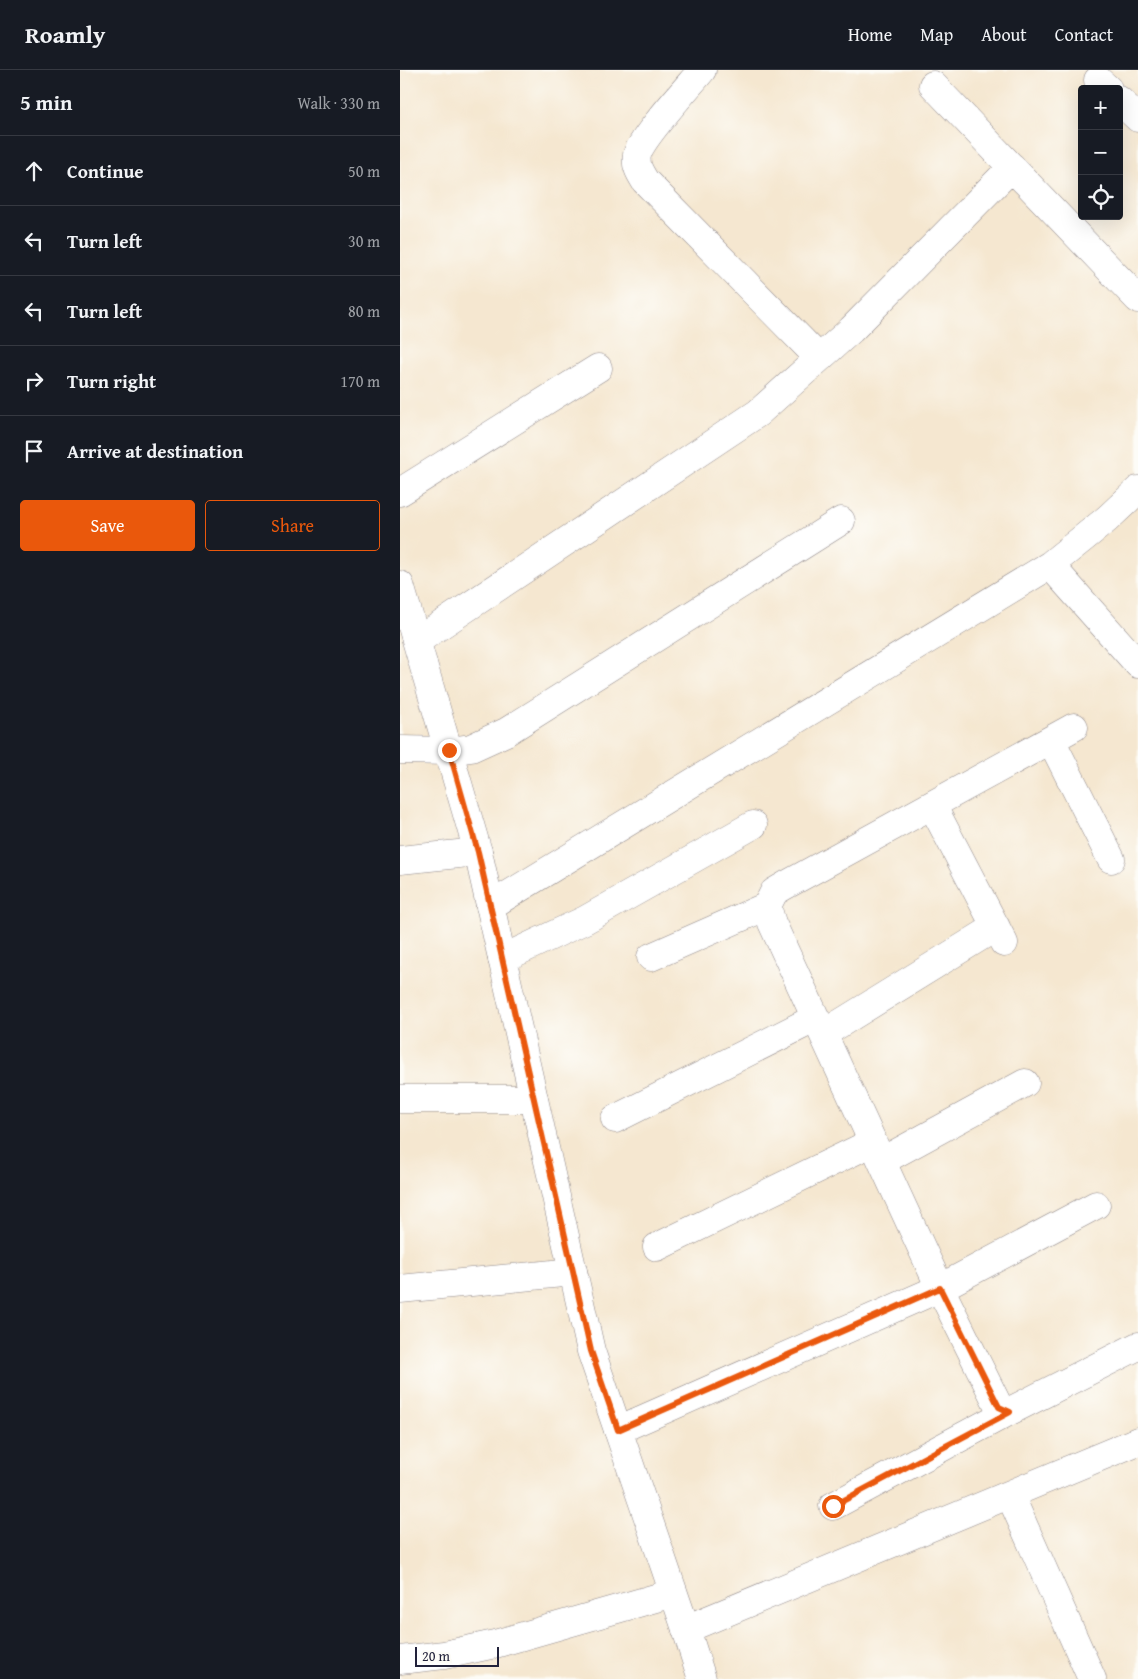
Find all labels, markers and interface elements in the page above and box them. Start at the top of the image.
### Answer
text: Roamly [25,17,105,52]
text: Home [848,21,892,48]
text: Map [920,21,953,48]
text: About [981,21,1027,48]
text: Contact [1055,21,1113,48]
map controls [1078,85,1123,220]
button: + [1078,85,1123,130]
text: 5 min [20,87,72,118]
text: Walk · 330 m [297,91,380,115]
button: − [1078,130,1123,175]
icon: ahead [20,157,48,185]
text: Continue [67,157,144,185]
text: 50 m [348,159,380,183]
button: locate [1078,175,1123,220]
icon: left [20,227,48,255]
text: Turn left [67,227,142,255]
text: 30 m [348,229,380,253]
icon: left [20,297,48,325]
text: Turn left [67,297,142,325]
text: 80 m [348,299,380,323]
icon: right [20,367,48,395]
text: Turn right [67,367,156,395]
text: 170 m [340,369,380,393]
icon: arrive [20,437,48,465]
text: Arrive at destination [67,437,243,465]
button: Save [20,500,195,551]
button: Share [205,500,380,551]
route end [438,739,461,762]
route start [822,1495,845,1518]
scale bar [415,1644,499,1667]
text: 20 m [422,1646,450,1666]

